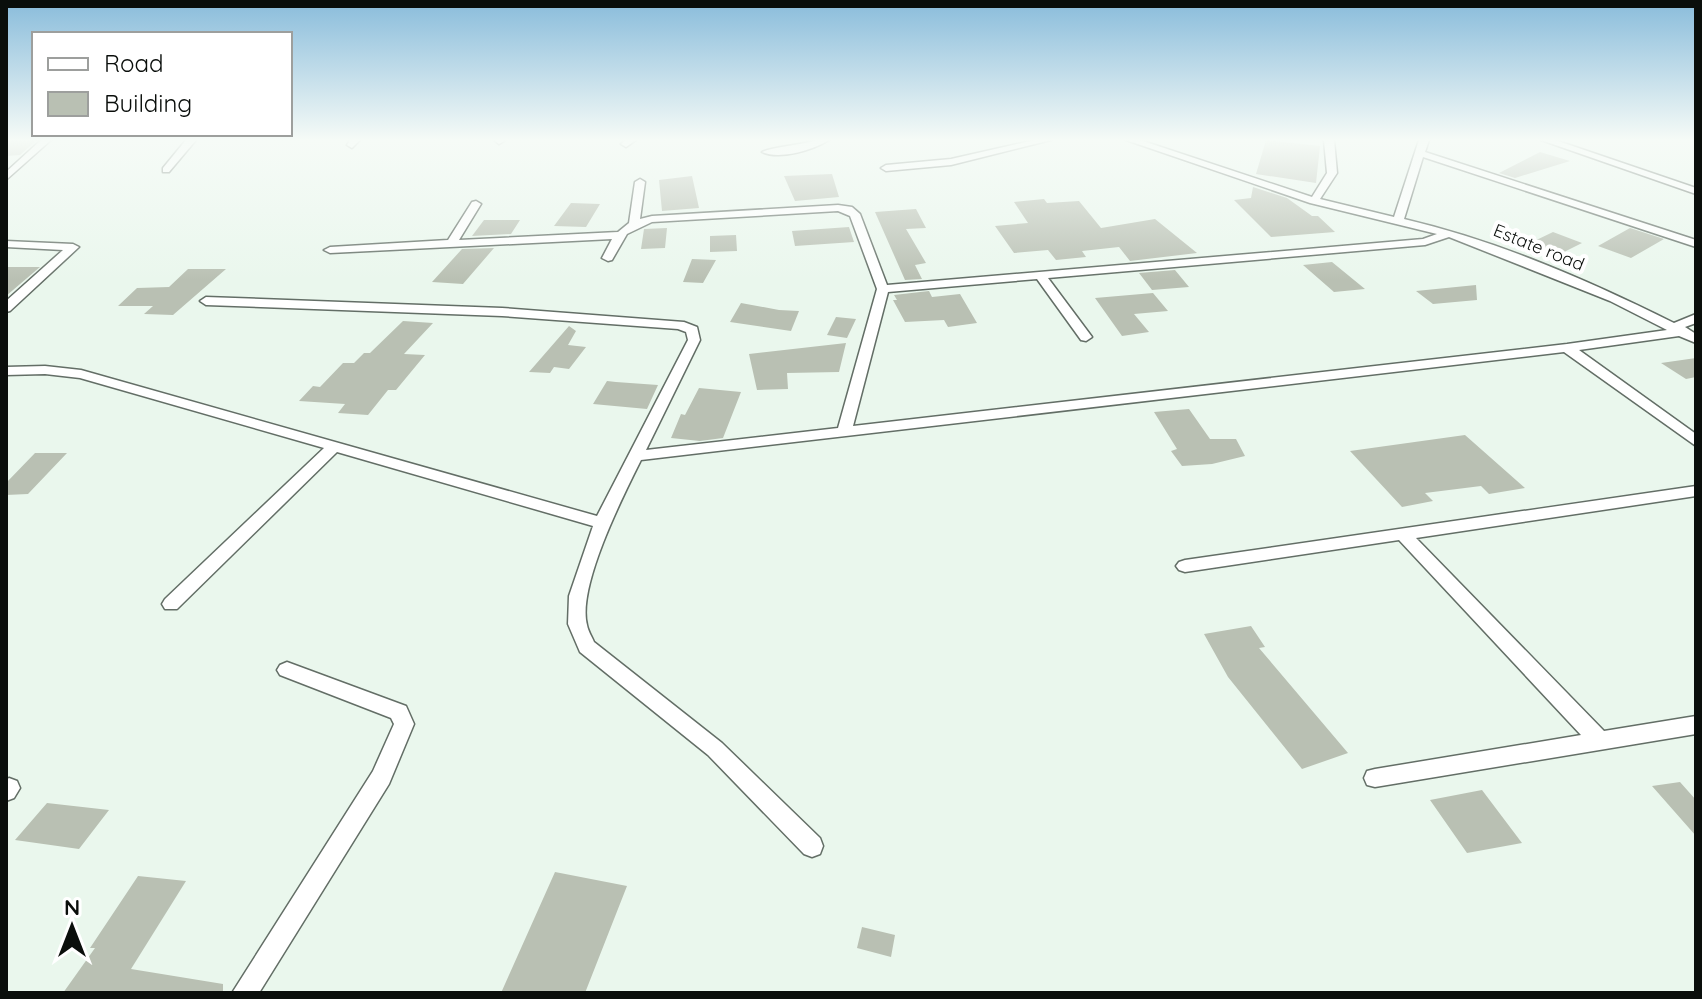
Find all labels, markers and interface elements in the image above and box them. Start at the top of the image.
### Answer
legend [32,32,292,136]
text: Road [104,48,164,78]
text: Building [104,88,192,118]
street label: Estate road [1490,218,1588,276]
north arrow [32,887,112,967]
text: N [64,893,80,921]

